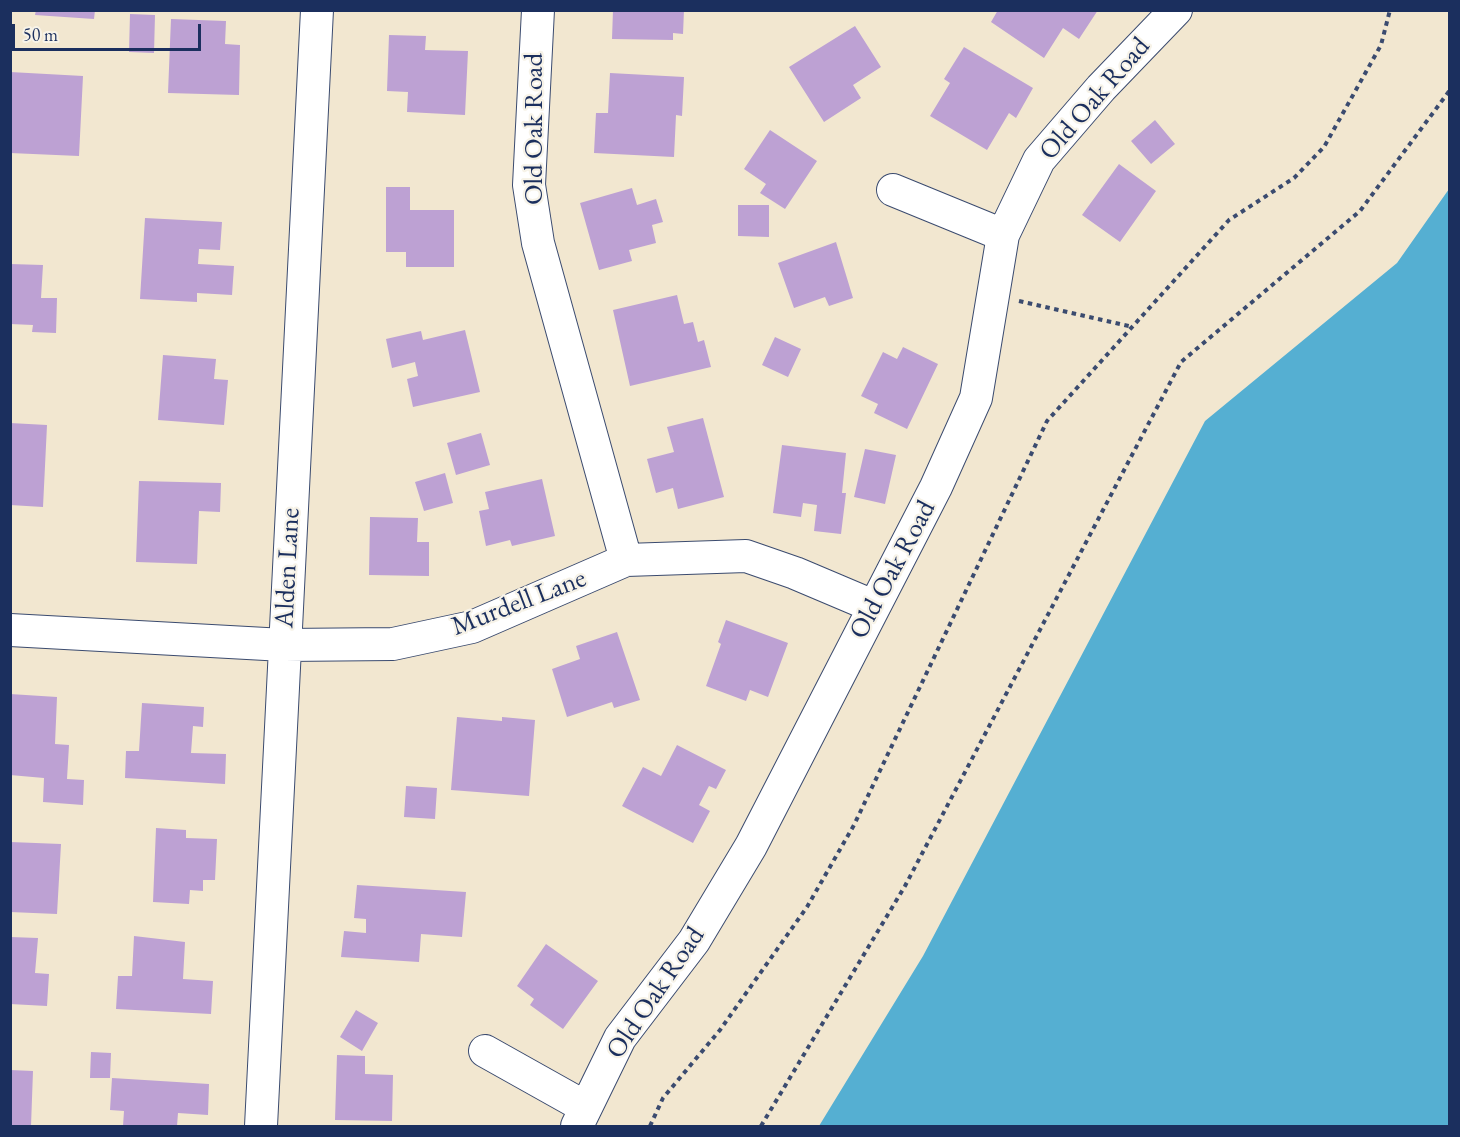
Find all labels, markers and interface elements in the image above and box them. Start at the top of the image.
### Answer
scale bar [15,12,204,50]
text: 50 m [23,23,58,46]
street label: Old Oak Road [1033,31,1157,167]
street label: Old Oak Road [519,53,551,205]
street label: Old Oak Road [843,495,943,645]
street label: Alden Lane [269,507,307,629]
street label: Murdell Lane [447,563,591,643]
street label: Old Oak Road [600,921,712,1065]

